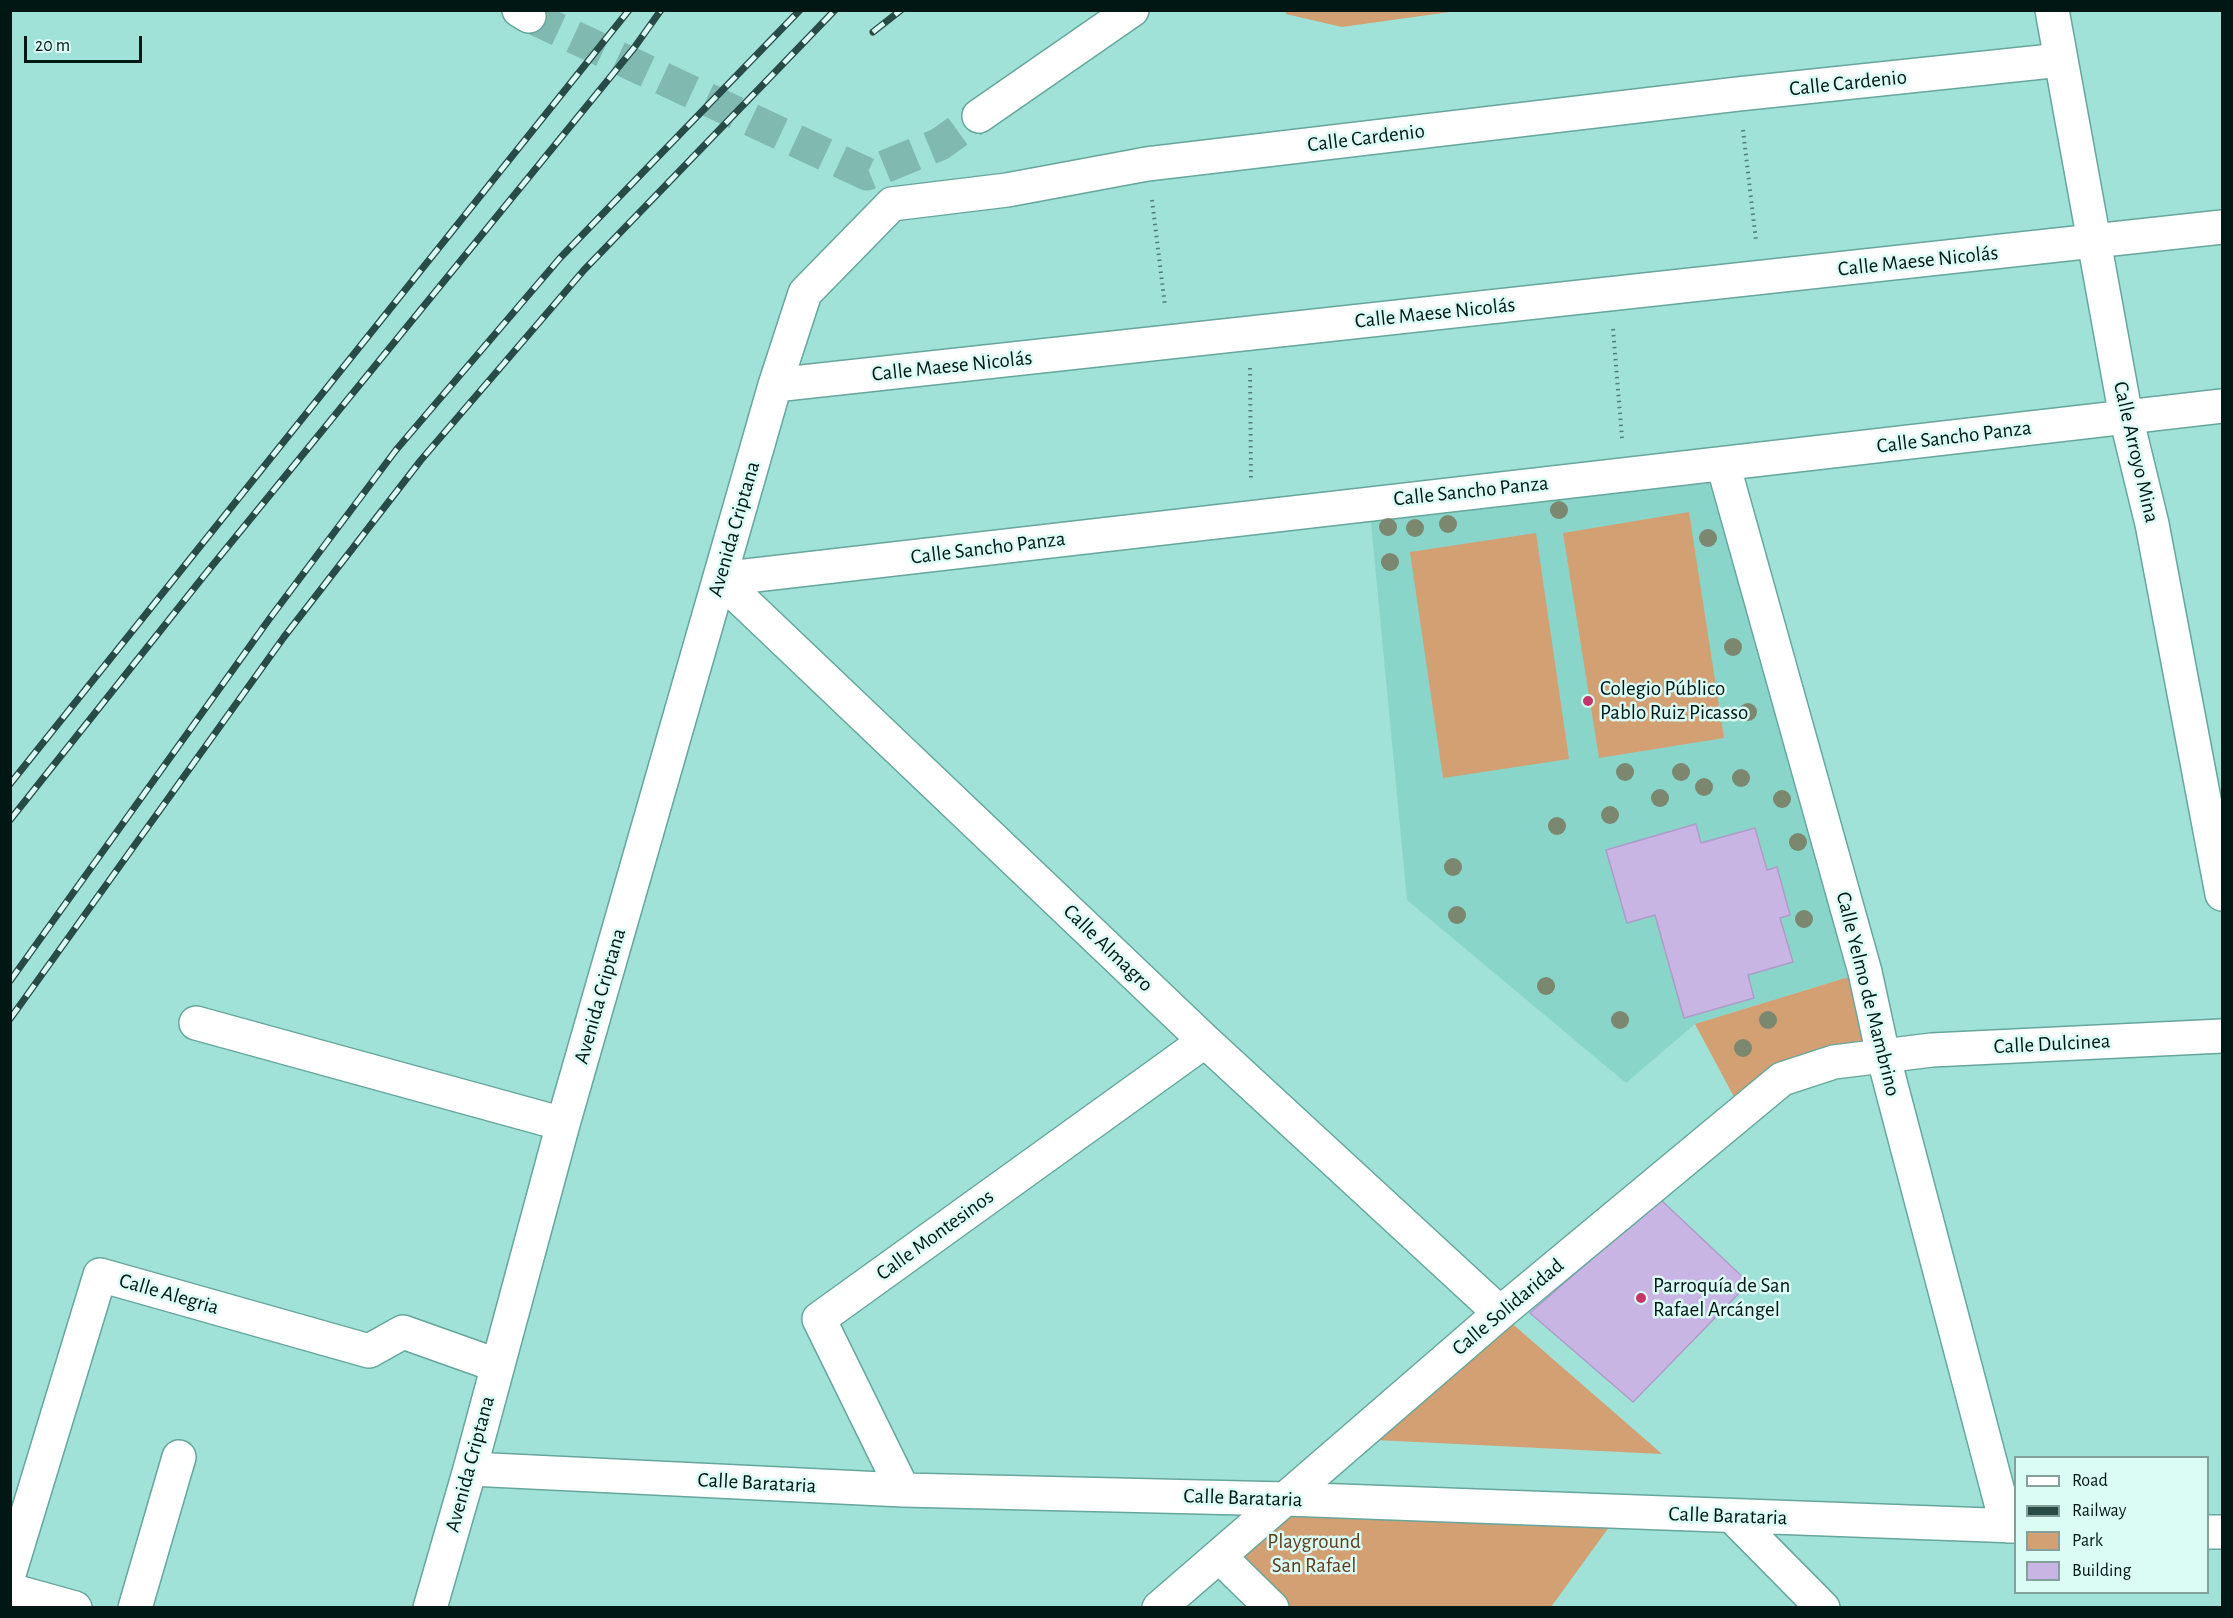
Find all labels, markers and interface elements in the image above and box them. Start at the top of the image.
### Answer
scale bar [27,24,146,62]
text: 20 m [35,37,70,55]
street label: Calle Cardenio [1788,64,1908,102]
street label: Calle Cardenio [1306,118,1426,158]
street label: Calle Maese Nicolás [1836,240,2000,282]
street label: Calle Maese Nicolás [1353,292,1517,334]
street label: Calle Maese Nicolás [870,345,1034,387]
street label: Calle Arroyo Mina [2107,379,2165,525]
street label: Calle Sancho Panza [1875,415,2033,459]
street label: Avenida Criptana [703,458,765,600]
street label: Calle Sancho Panza [1392,470,1550,512]
street label: Calle Sancho Panza [909,526,1067,570]
place label: Colegio Público Pablo Ruiz Picasso [1600,676,1748,726]
marker: Colegio Público Pablo Ruiz Picasso [1581,694,1595,708]
street label: Calle Yelmo de Mambrino [1830,889,1906,1099]
street label: Calle Almagro [1058,899,1158,997]
street label: Avenida Criptana [569,925,631,1067]
street label: Calle Dulcinea [1993,1028,2111,1060]
street label: Calle Montesinos [871,1184,999,1286]
street label: Calle Solidaridad [1447,1253,1569,1361]
street label: Calle Alegria [116,1268,222,1320]
place label: Parroquía de San Rafael Arcángel [1653,1273,1790,1323]
marker: Parroquía de San Rafael Arcángel [1634,1291,1648,1305]
street label: Avenida Criptana [440,1393,500,1535]
legend [2014,1456,2209,1594]
street label: Calle Barataria [697,1467,817,1499]
text: Road [2072,1472,2108,1490]
street label: Calle Barataria [1183,1483,1303,1513]
street label: Calle Barataria [1668,1501,1788,1531]
text: Railway [2072,1502,2126,1520]
park label: Playground San Rafael [1267,1529,1361,1579]
text: Park [2072,1532,2103,1550]
text: Building [2072,1562,2131,1580]

